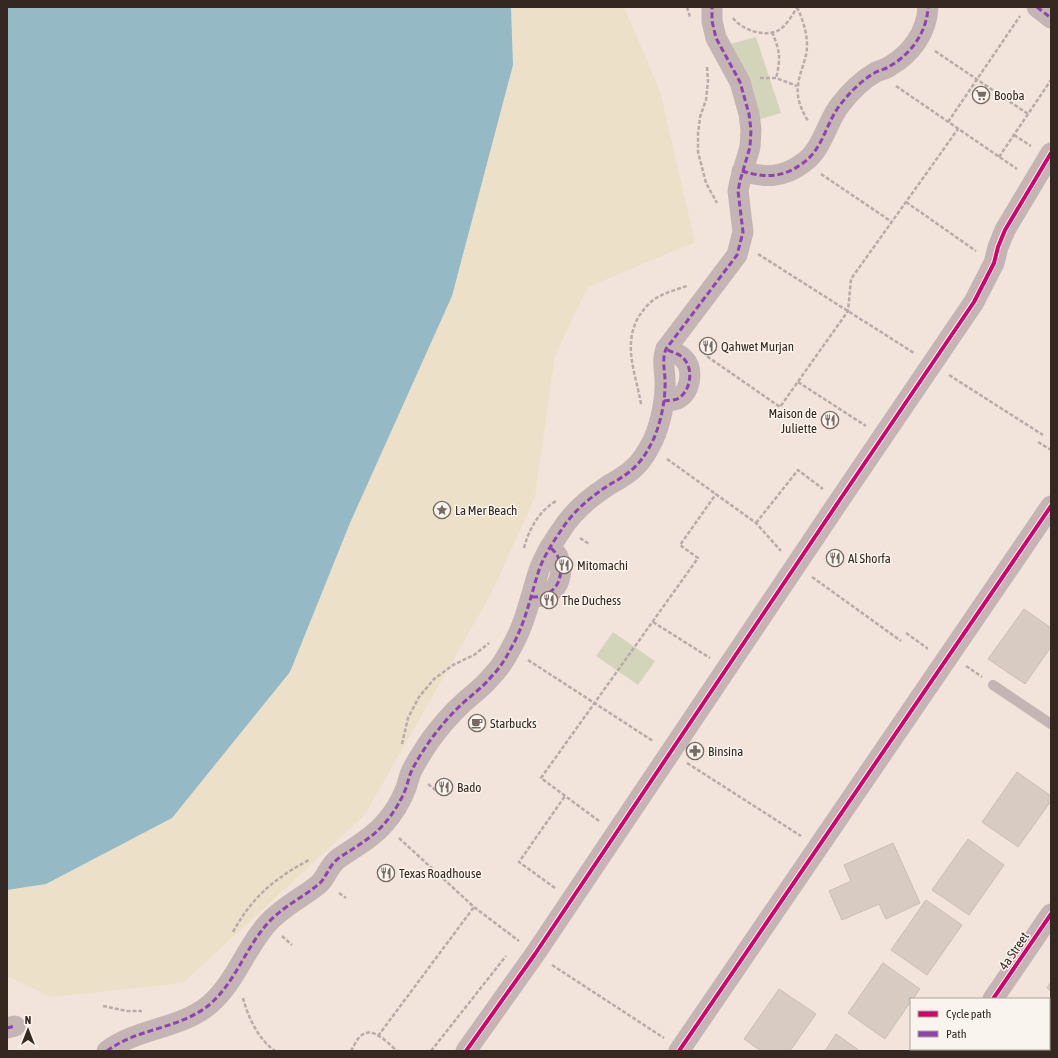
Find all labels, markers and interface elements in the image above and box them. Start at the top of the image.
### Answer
supermarket icon: Booba [971,85,991,105]
place label: Booba [994,88,1025,103]
restaurant icon: Qahwet Murjan [698,336,718,356]
place label: Qahwet Murjan [721,339,794,354]
place label: Maison de Juliette [768,406,817,436]
restaurant icon: Maison de Juliette [820,410,840,430]
place icon: La Mer Beach [432,500,452,520]
place label: La Mer Beach [455,503,517,518]
restaurant icon: Al Shorfa [825,548,845,568]
place label: Al Shorfa [848,551,891,566]
restaurant icon: Mitomachi [554,555,574,575]
place label: Mitomachi [577,558,628,573]
restaurant icon: The Duchess [539,590,559,610]
place label: The Duchess [562,593,622,608]
cafe icon: Starbucks [467,713,487,733]
place label: Starbucks [490,716,537,731]
pharmacy icon: Binsina [685,741,705,761]
place label: Binsina [708,744,743,759]
restaurant icon: Bado [434,777,454,797]
place label: Bado [457,780,481,795]
restaurant icon: Texas Roadhouse [376,863,396,883]
place label: Texas Roadhouse [399,866,481,881]
street label: 4a Street [996,929,1032,973]
legend [910,998,1050,1050]
text: Cycle path [946,1007,991,1021]
north arrow [8,1010,48,1050]
text: N [25,1014,31,1026]
text: Path [946,1027,967,1041]

